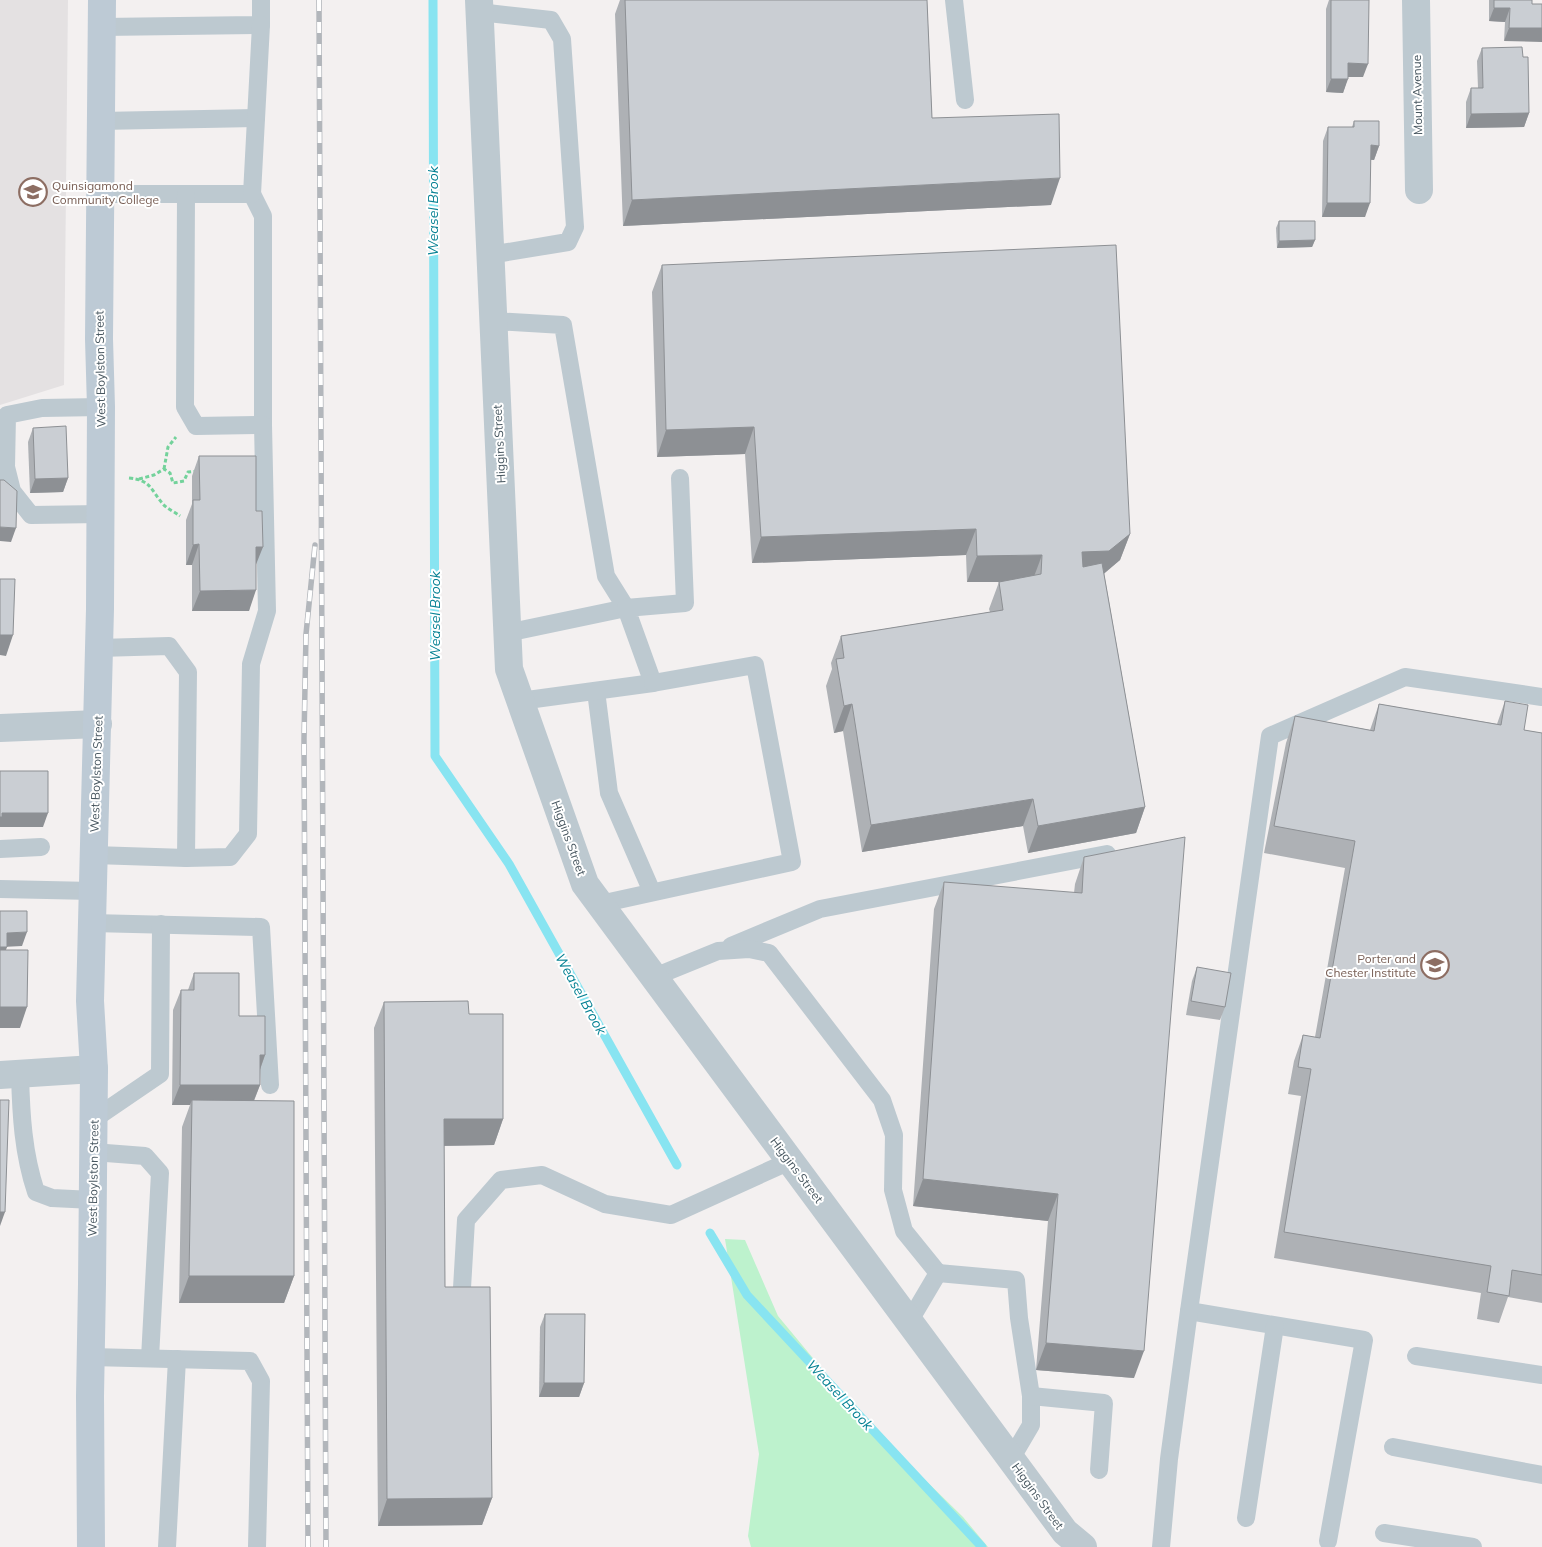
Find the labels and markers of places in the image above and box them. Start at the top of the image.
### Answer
school or university icon: Quinsigamond Community College [18,177,48,207]
place label: Quinsigamond Community College [52,178,159,207]
school or university icon: Porter and Chester Institute [1420,950,1450,980]
place label: Porter and Chester Institute [1325,951,1416,980]

